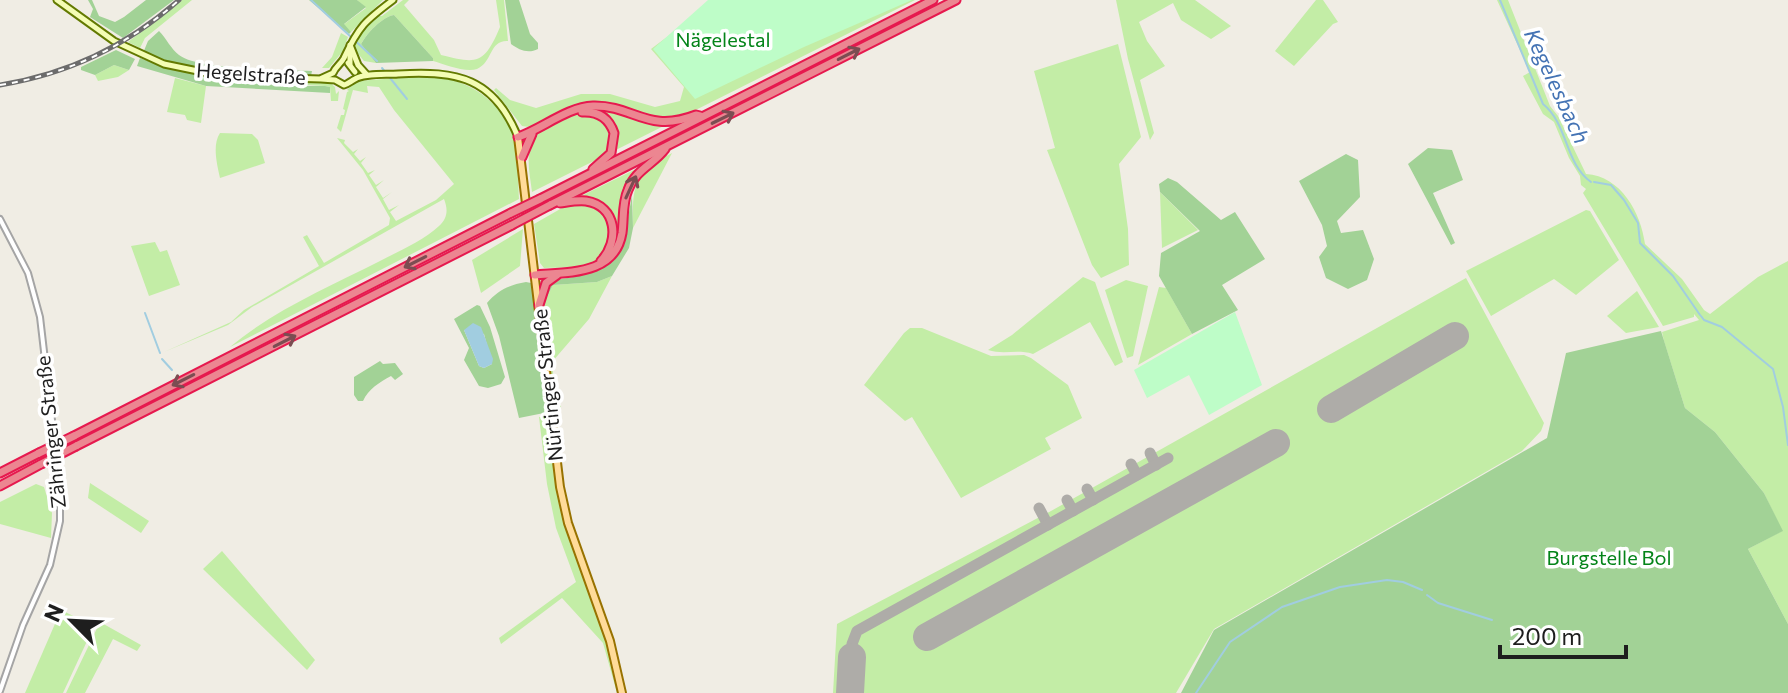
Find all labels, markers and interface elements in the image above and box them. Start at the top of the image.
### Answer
water label: Kegelesbach [1519,24,1596,148]
park label: Nägelestal [675,27,771,51]
one-way arrow [837,46,861,62]
street label: Hegelstraße [195,57,307,89]
one-way arrow [711,110,735,125]
one-way arrow [624,175,639,199]
one-way arrow [404,255,428,271]
street label: Nürtinger Straße [527,308,567,462]
one-way arrow [272,333,296,348]
street label: Zähringer Straße [30,355,70,510]
one-way arrow [172,372,196,388]
park label: Burgstelle Bol [1546,545,1672,569]
north arrow [32,581,112,661]
text: N [38,600,69,626]
scale bar [1500,609,1626,659]
text: 200 m [1512,621,1582,650]

